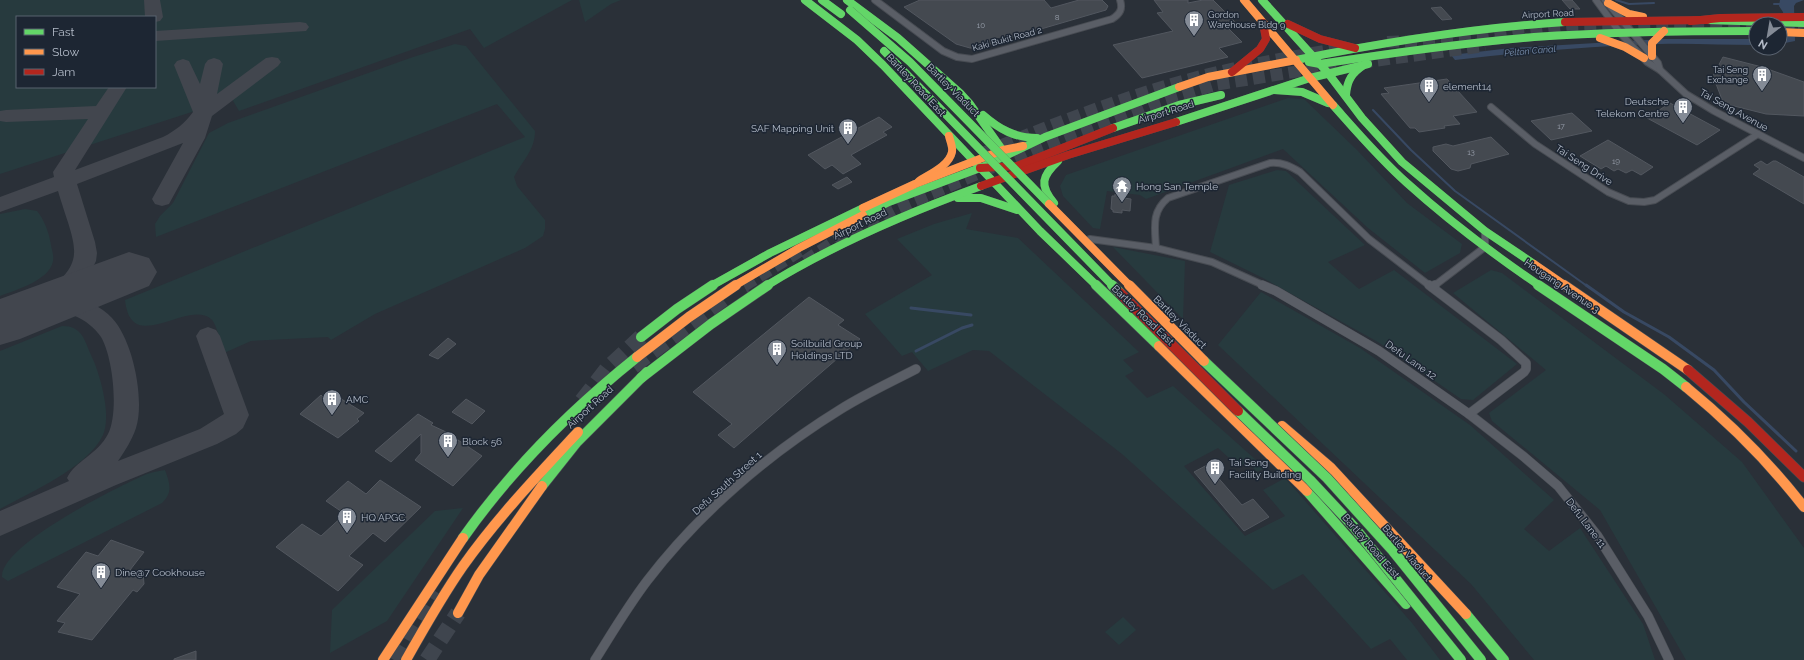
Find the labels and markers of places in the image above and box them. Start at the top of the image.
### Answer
building icon: Gordon Warehouse Bldg 9 [1183,9,1205,37]
place label: Gordon Warehouse Bldg 9 [1208,10,1285,30]
building icon: Tai Seng Exchange [1751,64,1773,92]
place label: Tai Seng Exchange [1707,65,1749,85]
building icon: element14 [1418,75,1440,103]
place label: element14 [1443,81,1492,92]
place label: Deutsche Telekom Centre [1596,96,1669,119]
building icon: Deutsche Telekom Centre [1672,96,1694,124]
building icon: SAF Mapping Unit [837,117,859,145]
place label: SAF Mapping Unit [751,123,835,134]
temple icon: Hong San Temple [1111,175,1133,203]
place label: Hong San Temple [1136,181,1218,192]
building icon: Soilbuild Group Holdings LTD [766,338,788,366]
place label: Soilbuild Group Holdings LTD [791,338,862,361]
building icon: AMC [321,388,343,416]
place label: AMC [346,394,369,405]
building icon: Block 56 [437,430,459,458]
place label: Block 56 [462,436,502,447]
building icon: Tai Seng Facility Building [1204,457,1226,485]
place label: Tai Seng Facility Building [1229,457,1301,480]
building icon: HQ APGC [336,506,358,534]
place label: HQ APGC [361,512,405,523]
building icon: Dine@7 Cookhouse [90,561,112,589]
place label: Dine@7 Cookhouse [115,567,205,578]

